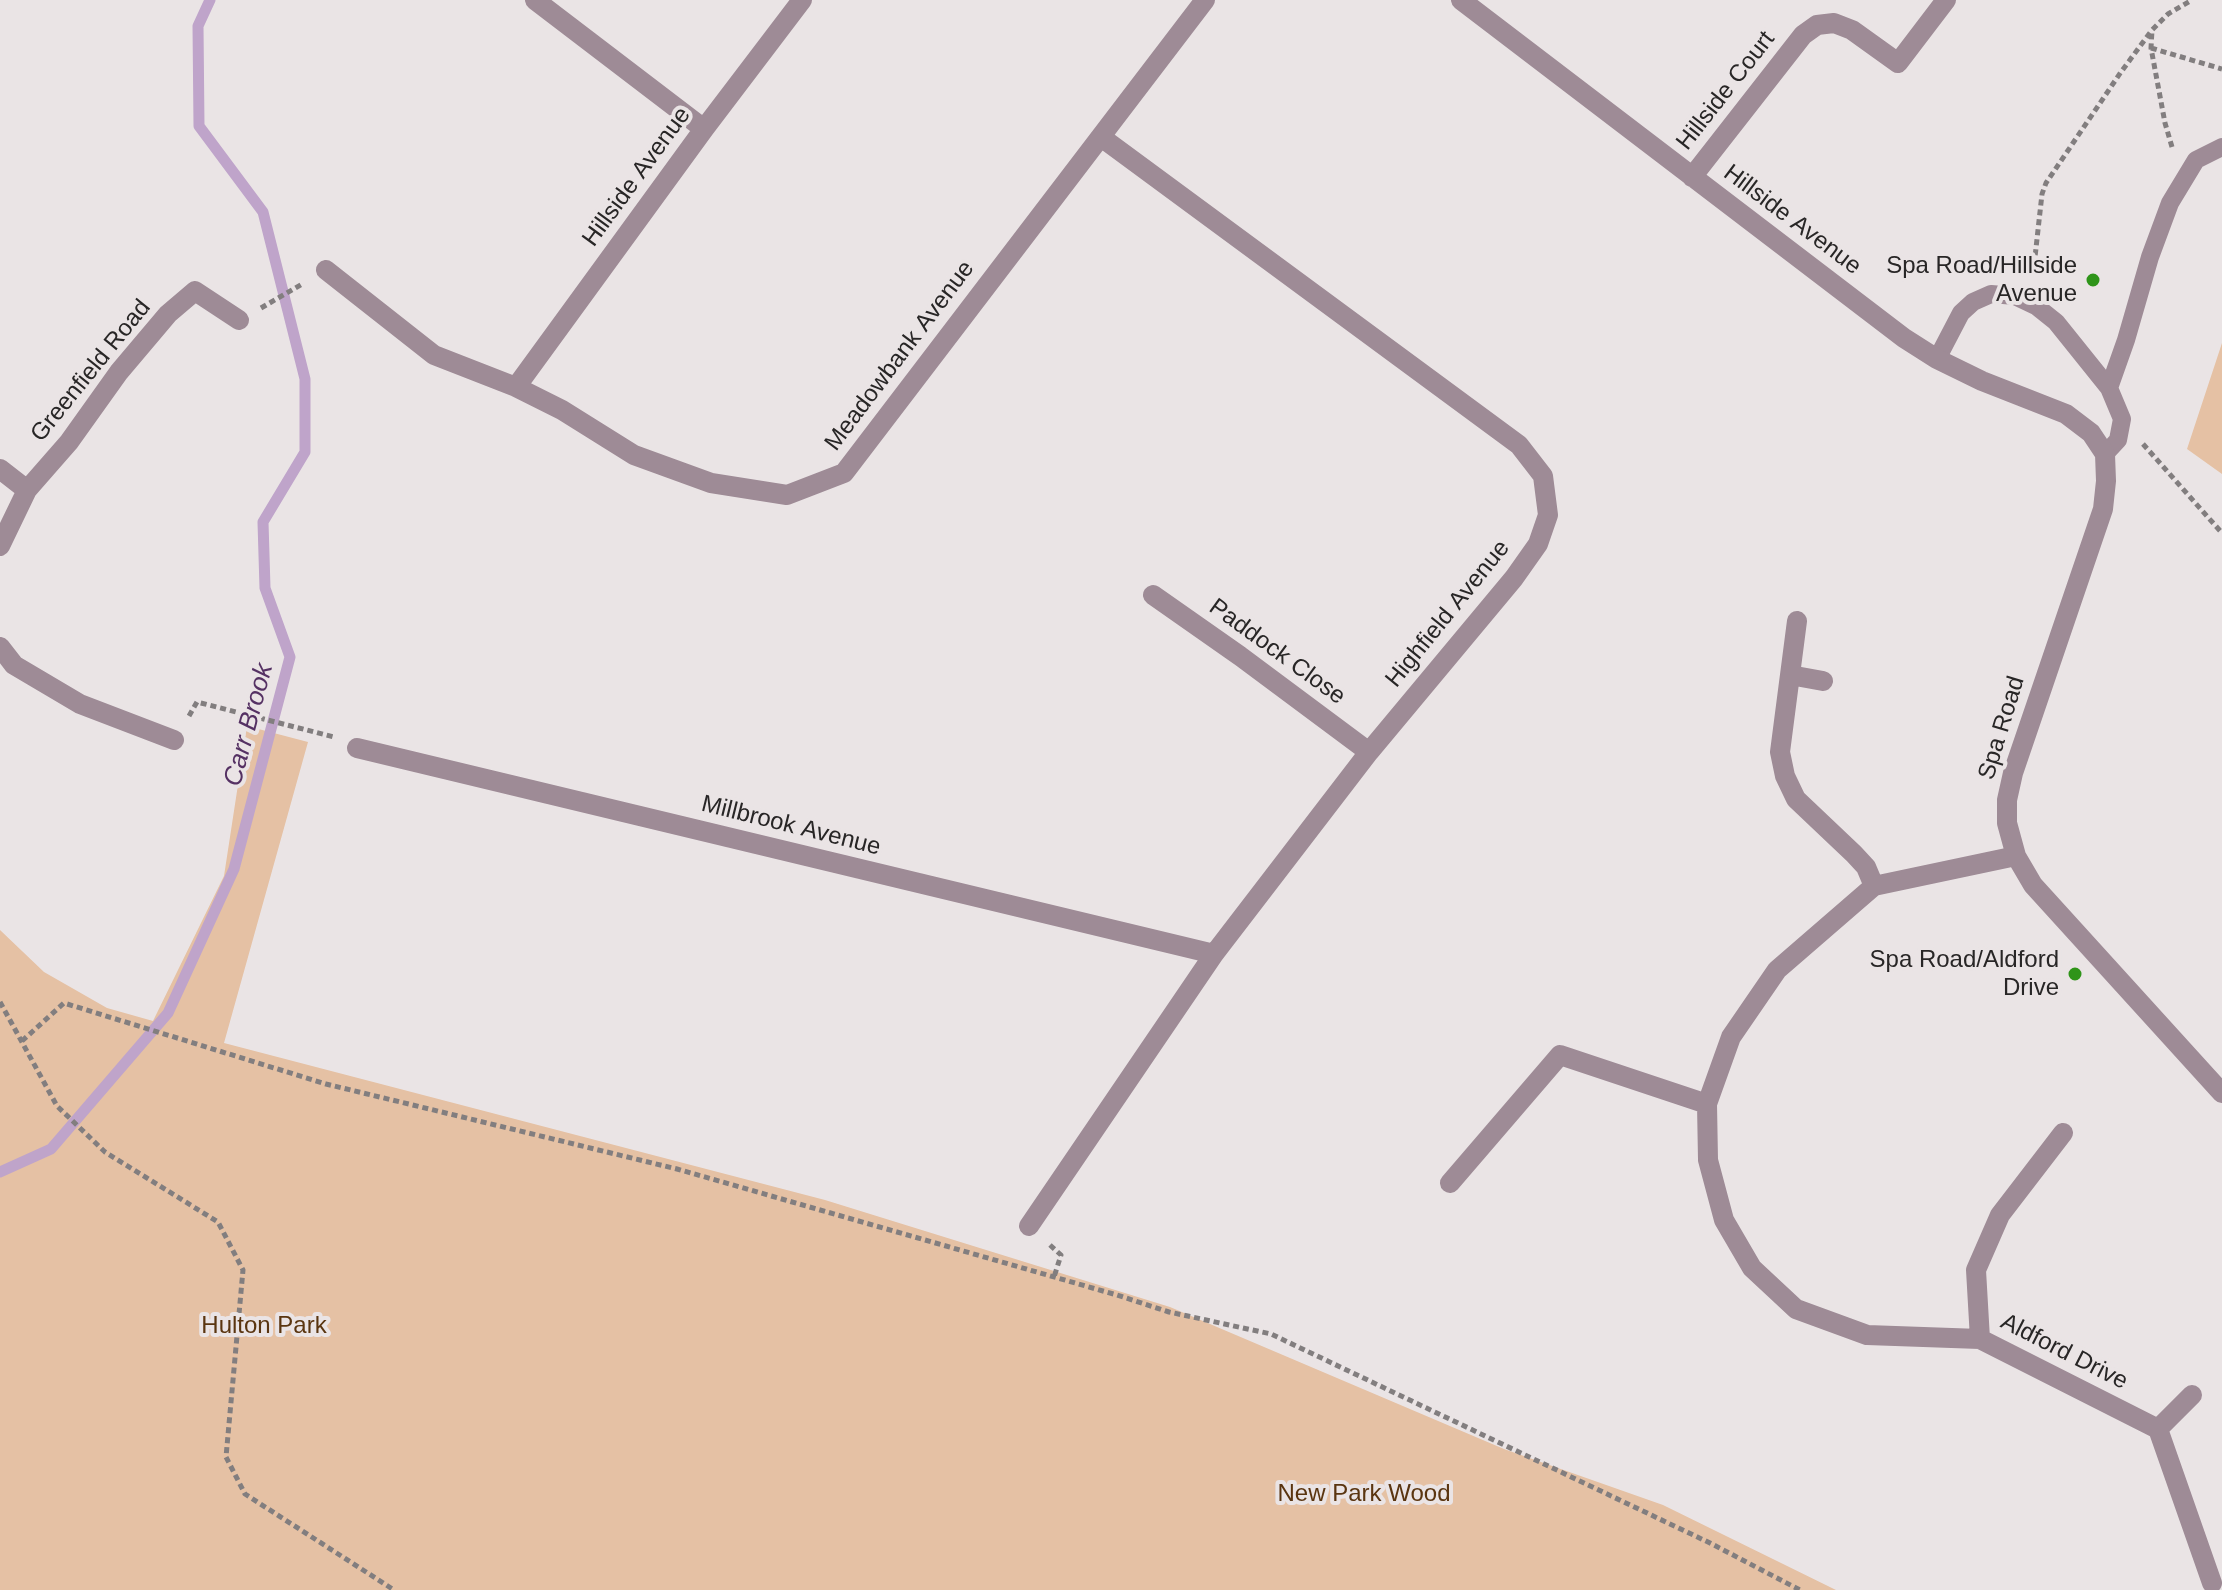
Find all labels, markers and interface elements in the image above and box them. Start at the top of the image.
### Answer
street label: Hillside Court [1671,26,1781,156]
street label: Hillside Avenue [577,102,697,252]
street label: Hillside Avenue [1717,159,1867,281]
place label: Spa Road/Hillside Avenue [1886,252,2077,308]
street label: Meadowbank Avenue [819,255,981,457]
marker: Spa Road/Hillside Avenue [2084,271,2102,289]
street label: Greenfield Road [25,294,157,448]
street label: Highfield Avenue [1380,535,1516,693]
street label: Paddock Close [1203,593,1351,711]
water label: Carr Brook [218,660,280,790]
street label: Spa Road [1973,673,2031,783]
street label: Millbrook Avenue [698,790,884,862]
place label: Spa Road/Aldford Drive [1870,946,2059,1002]
marker: Spa Road/Aldford Drive [2066,965,2084,983]
street label: Aldford Drive [1996,1308,2132,1396]
park label: Hulton Park [201,1312,327,1340]
park label: New Park Wood [1278,1480,1450,1508]

